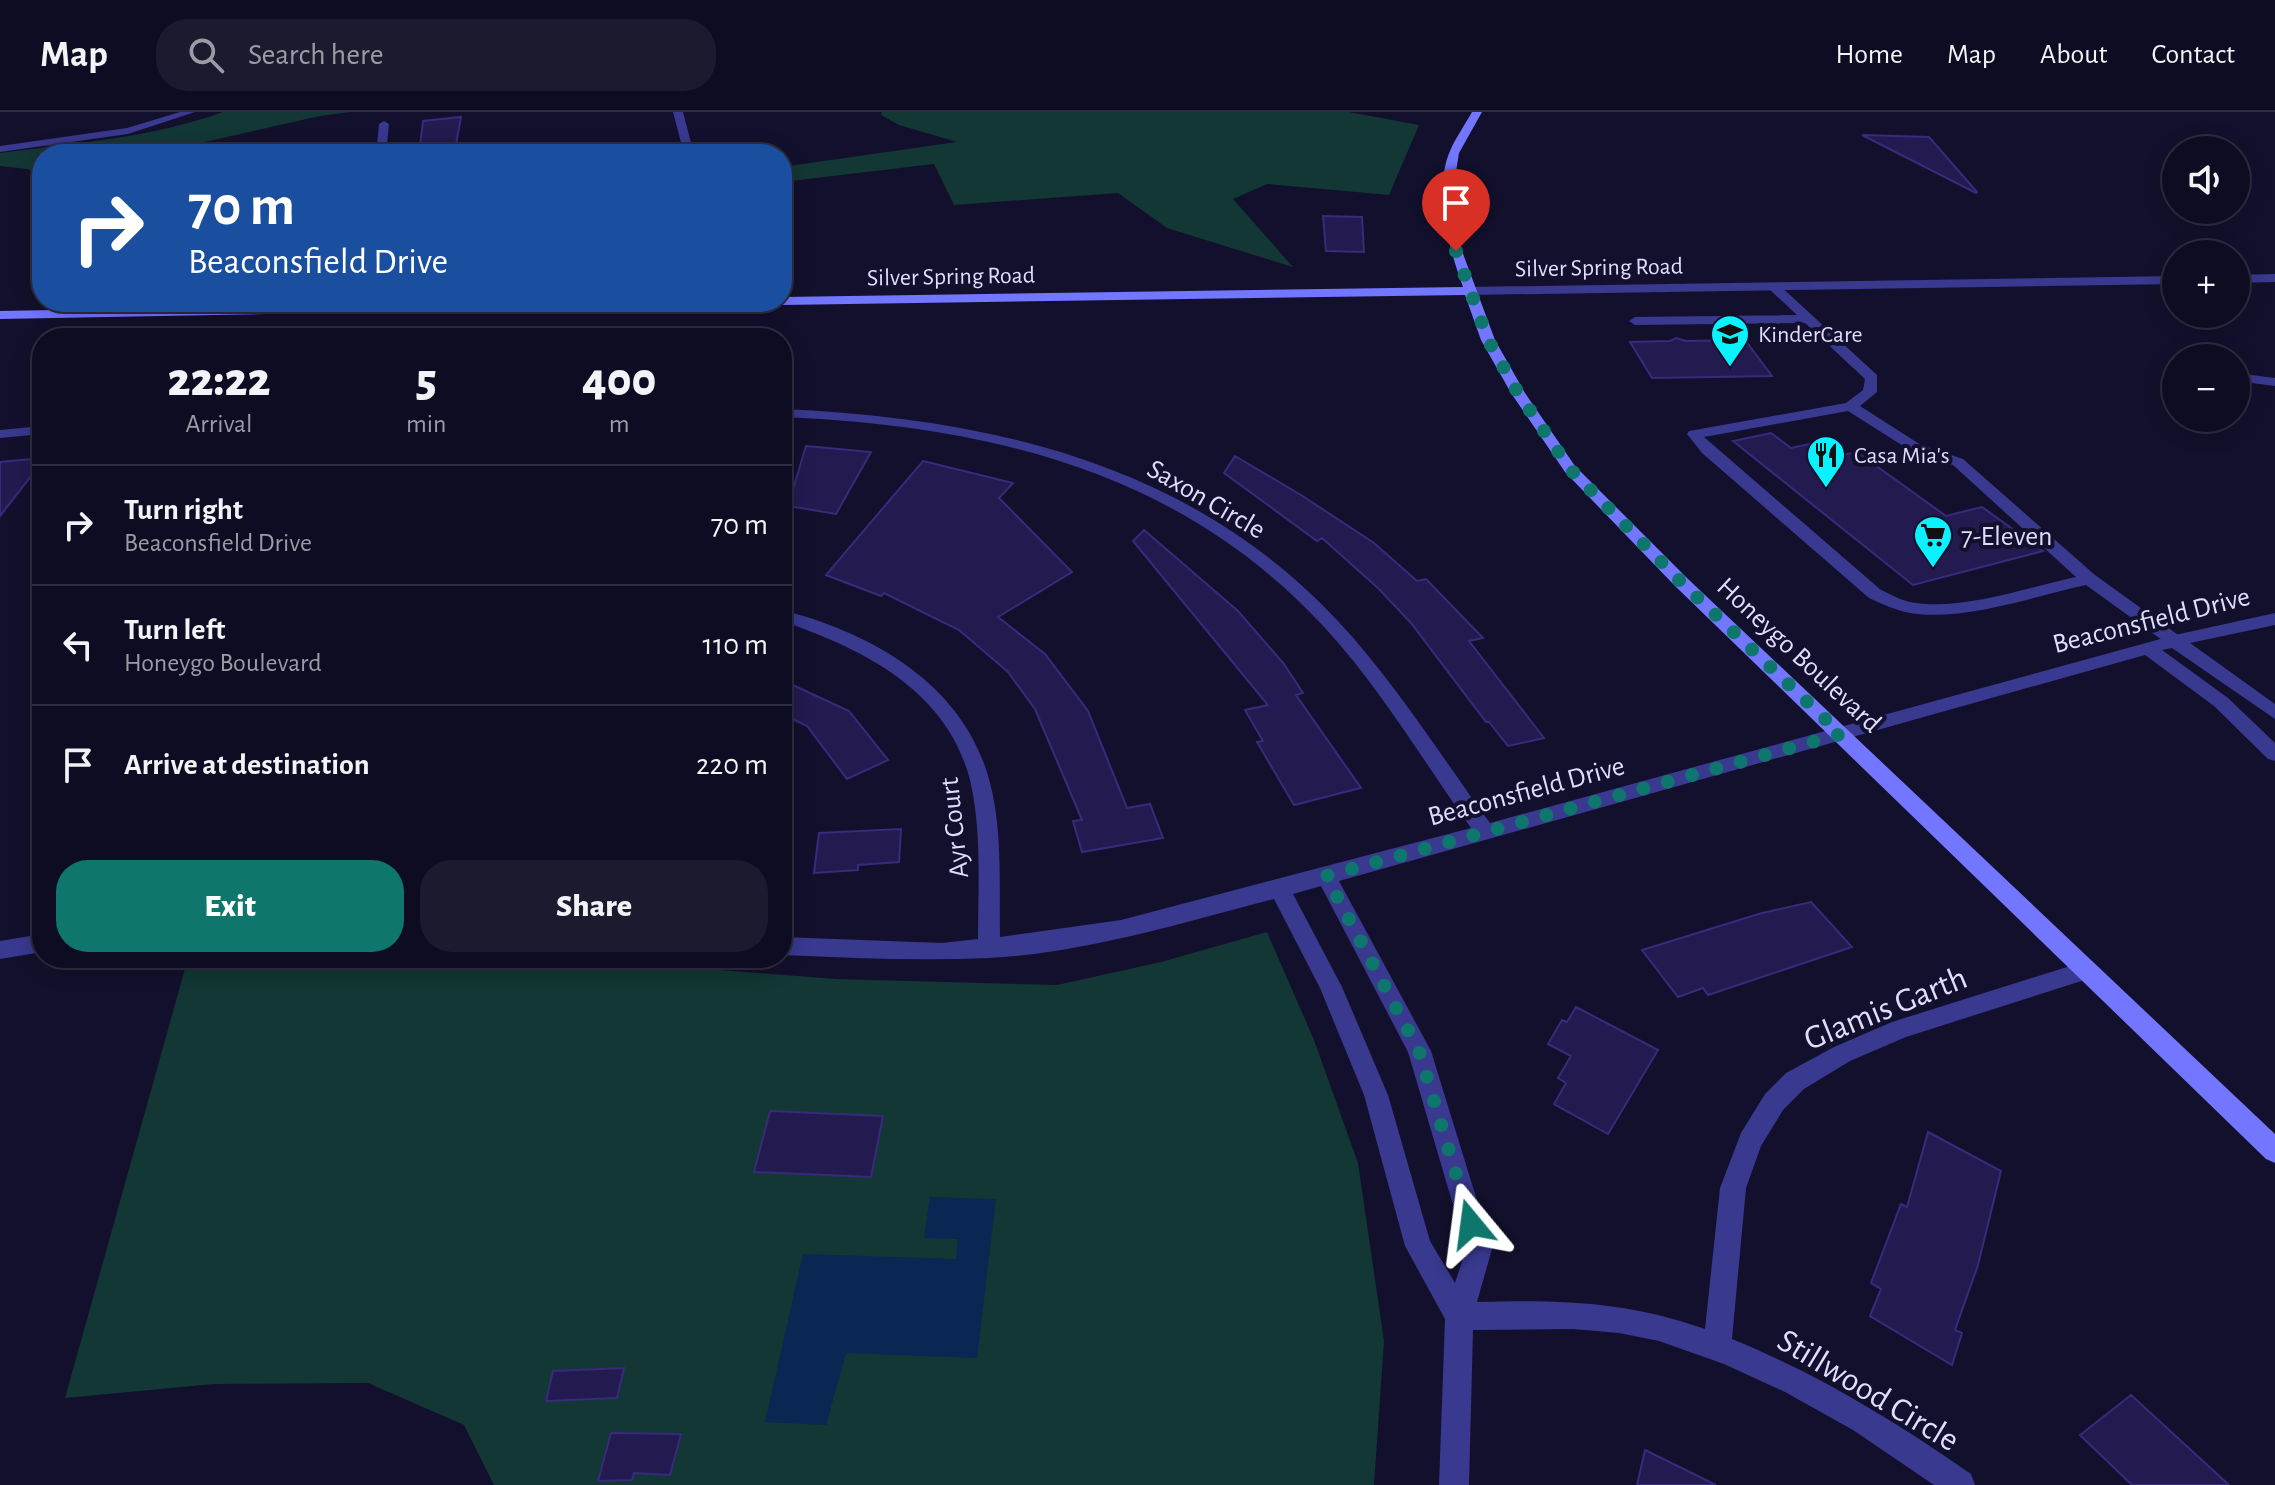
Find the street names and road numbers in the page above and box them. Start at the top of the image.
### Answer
street label: Silver Spring Road [1515,255,1683,281]
street label: Silver Spring Road [867,264,1035,290]
street label: Saxon Circle [1142,455,1270,545]
street label: Honeygo Boulevard [1711,573,1886,738]
street label: Beaconsfield Drive [2050,583,2253,659]
street label: Beaconsfield Drive [1425,752,1628,832]
street label: Ayr Court [936,776,974,879]
street label: Glamis Garth [1799,961,1972,1057]
street label: Stillwood Circle [1771,1323,1965,1458]

